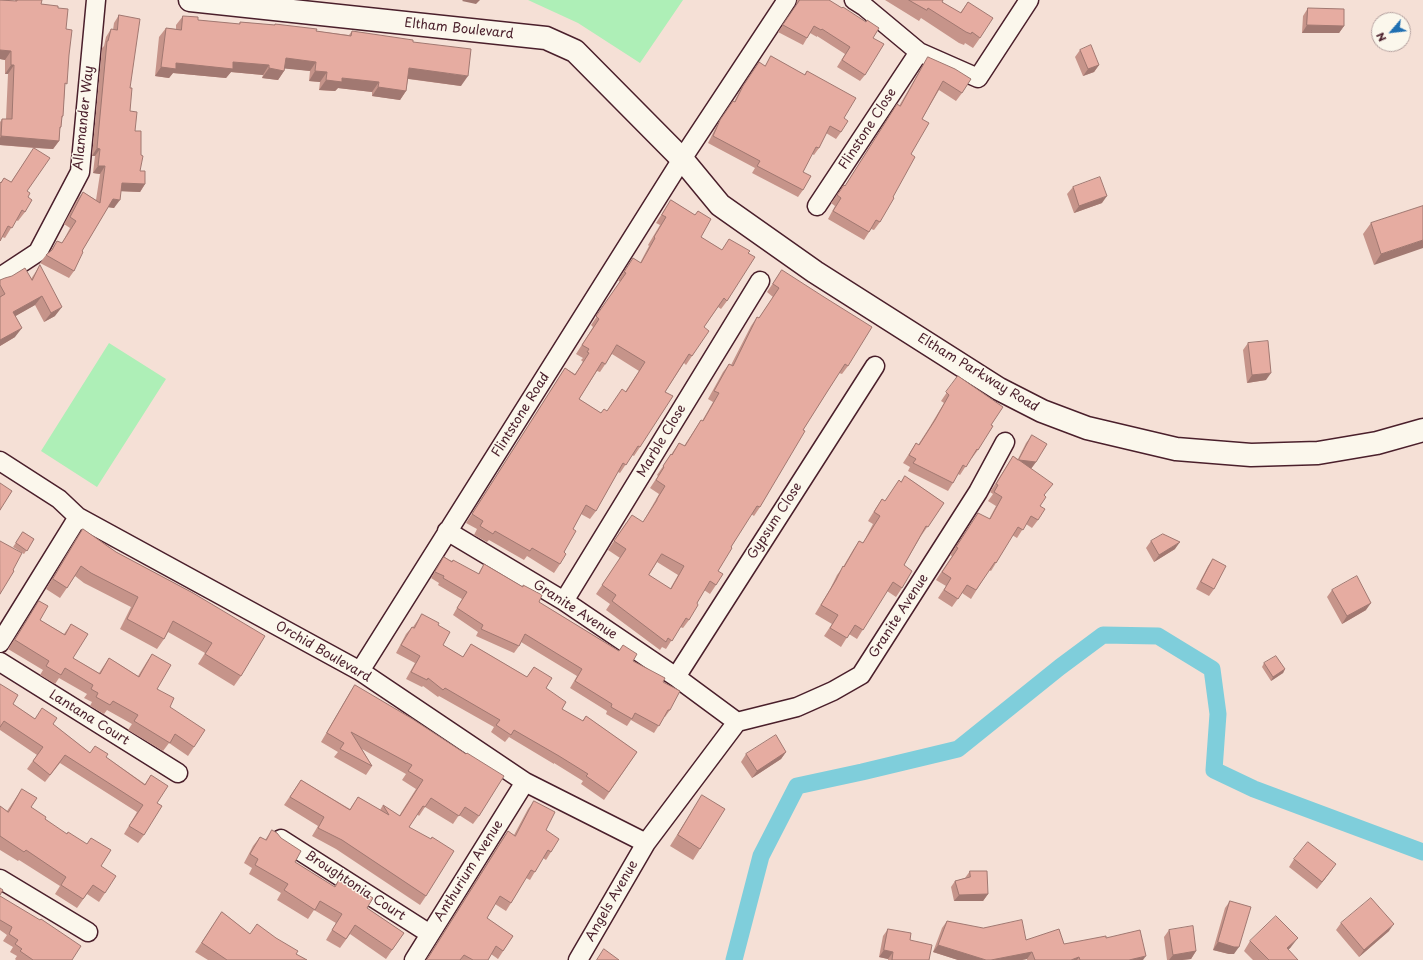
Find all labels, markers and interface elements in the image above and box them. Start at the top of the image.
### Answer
north arrow [1371,12,1411,52]
street label: Eltham Boulevard [404,16,514,42]
text: N [1371,30,1390,45]
street label: Allamander Way [71,65,97,171]
street label: Flinstone Close [836,86,900,172]
street label: Eltham Parkway Road [915,331,1041,415]
street label: Flintstone Road [489,370,553,460]
street label: Marble Close [634,402,690,480]
street label: Gypsum Close [744,480,806,562]
street label: Granite Avenue [866,571,932,661]
street label: Granite Avenue [530,577,620,643]
street label: Orchid Boulevard [273,618,373,686]
street label: Lantana Court [46,687,132,749]
street label: Anthurium Avenue [432,817,506,925]
street label: Broughtonia Court [302,848,408,924]
street label: Angels Avenue [583,858,641,944]

